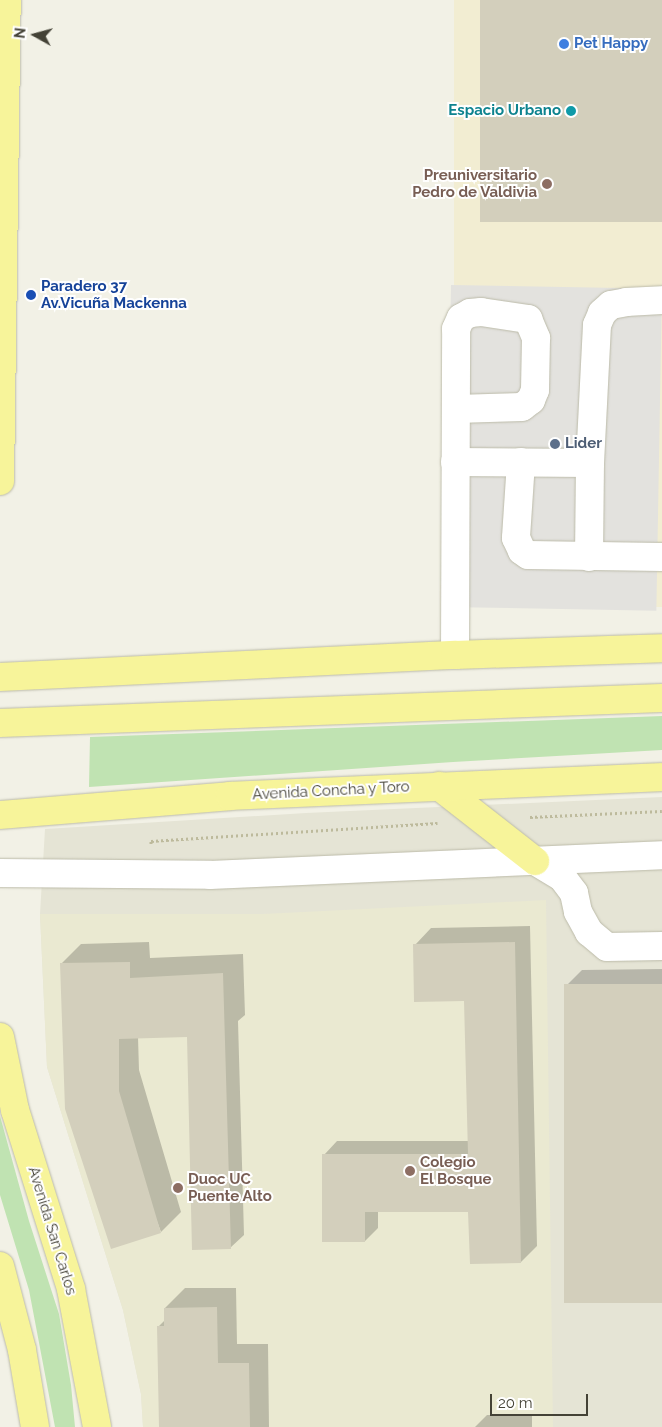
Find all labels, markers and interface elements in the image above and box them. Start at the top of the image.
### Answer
north arrow [10,10,60,60]
text: N [12,27,29,39]
place label: Pet Happy [574,35,648,53]
marker: Pet Happy [558,38,570,50]
place label: Espacio Urbano [448,102,561,120]
marker: Espacio Urbano [565,105,577,117]
place label: Preuniversitario Pedro de Valdivia [412,166,537,201]
marker: Preuniversitario Pedro de Valdivia [541,178,553,190]
place label: Paradero 37 Av.Vicuña Mackenna [41,277,187,312]
marker: Paradero 37 Av.Vicuña Mackenna [25,289,37,301]
place label: Lider [565,435,602,453]
marker: Lider [549,438,561,450]
street label: Avenida Concha y Toro [251,778,411,804]
place label: Colegio El Bosque [420,1153,492,1188]
street label: Avenida San Carlos [24,1165,80,1297]
marker: Colegio El Bosque [404,1165,416,1177]
place label: Duoc UC Puente Alto [188,1170,272,1205]
marker: Duoc UC Puente Alto [172,1182,184,1194]
scale bar [492,1384,590,1416]
text: 20 m [498,1394,533,1412]

